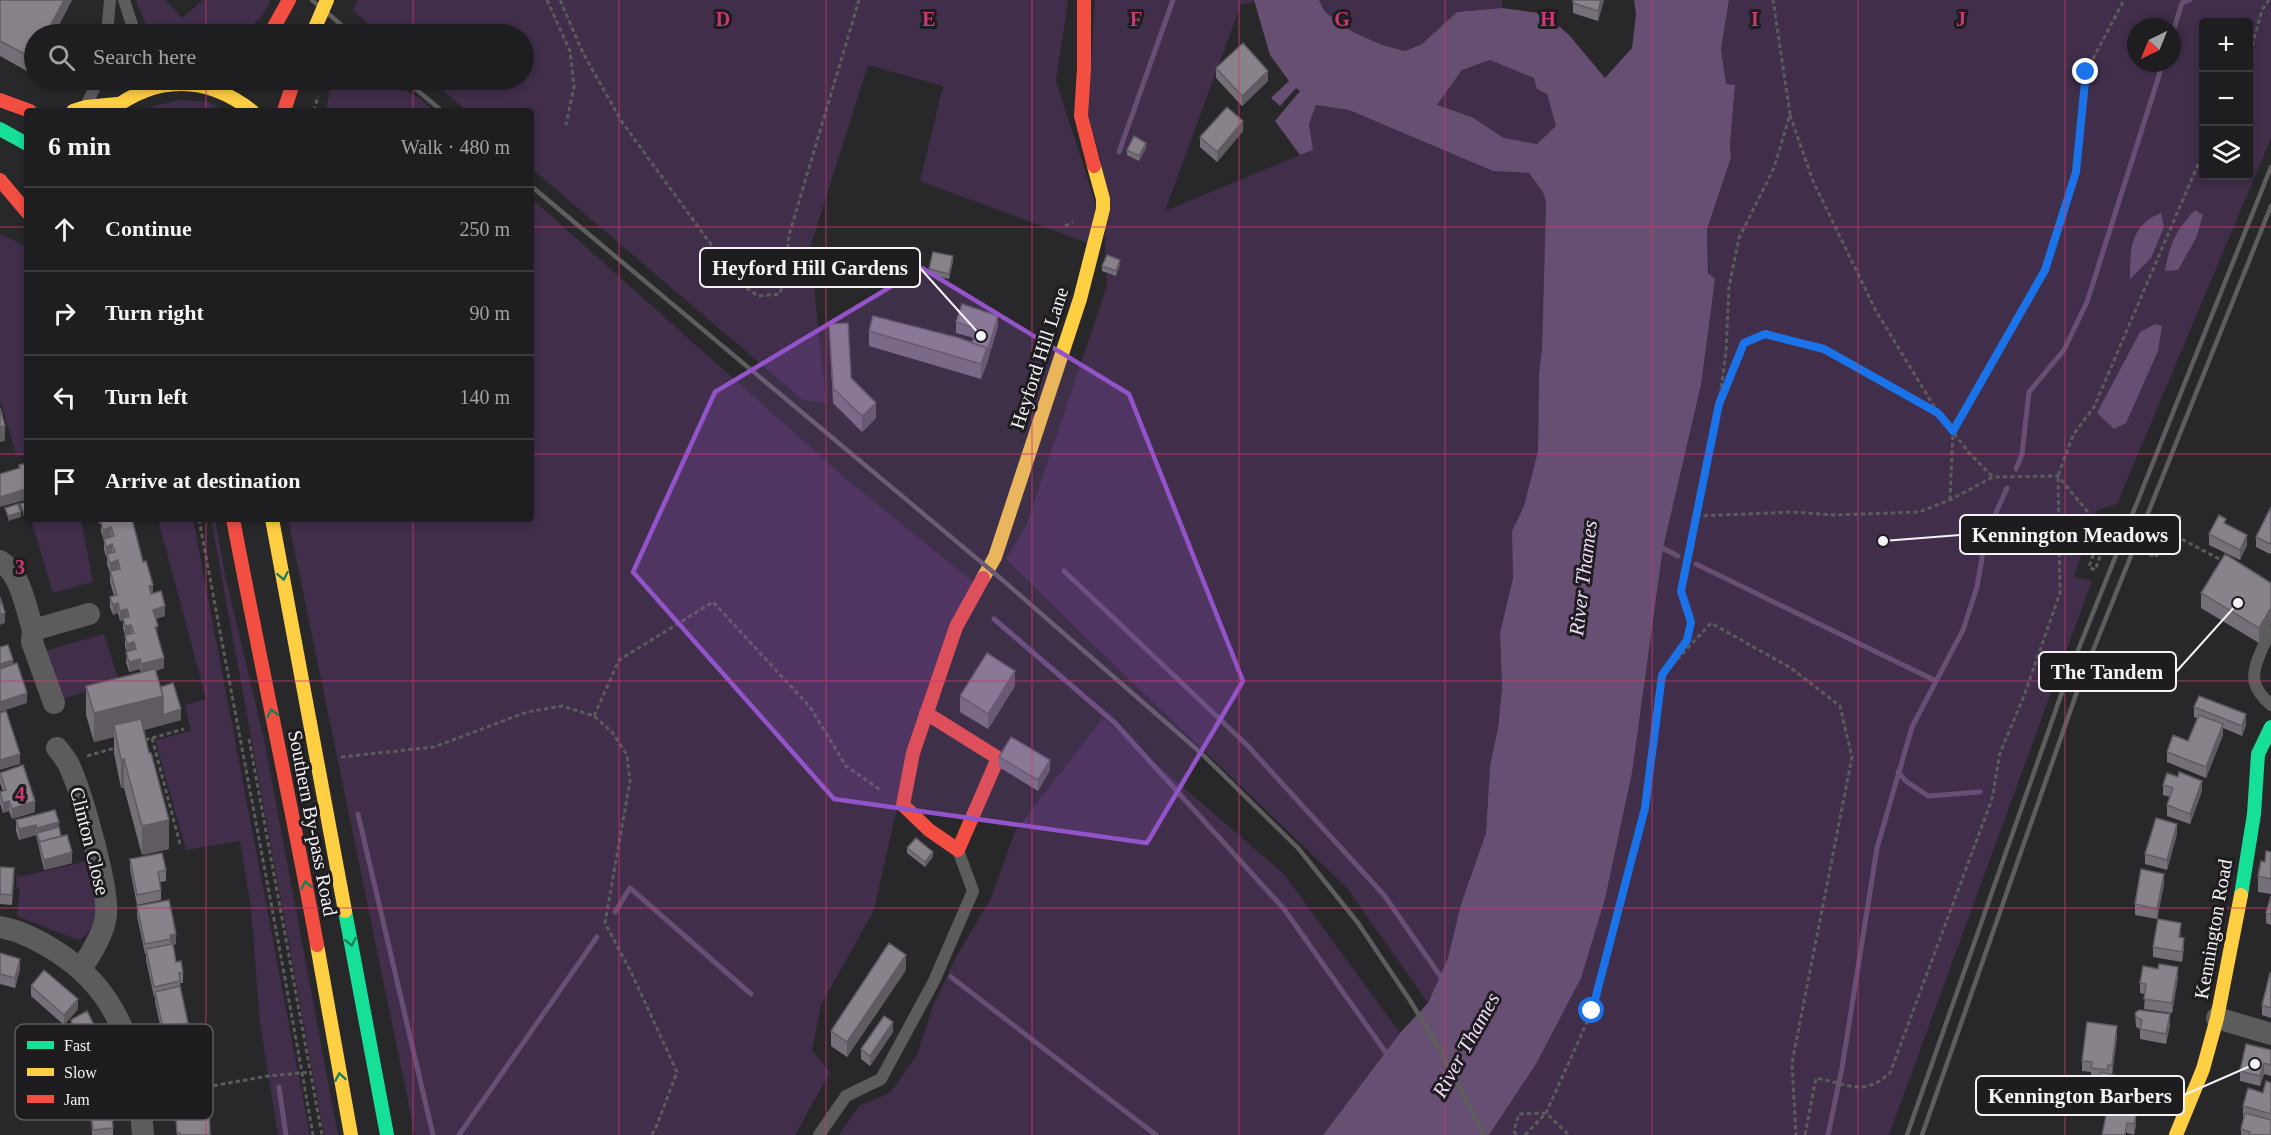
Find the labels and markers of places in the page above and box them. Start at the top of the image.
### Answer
callout: Heyford Hill Gardens [700,248,920,287]
callout: Kennington Meadows [1960,515,2180,554]
callout: The Tandem [2039,652,2176,691]
callout: Kennington Barbers [1976,1076,2184,1115]

